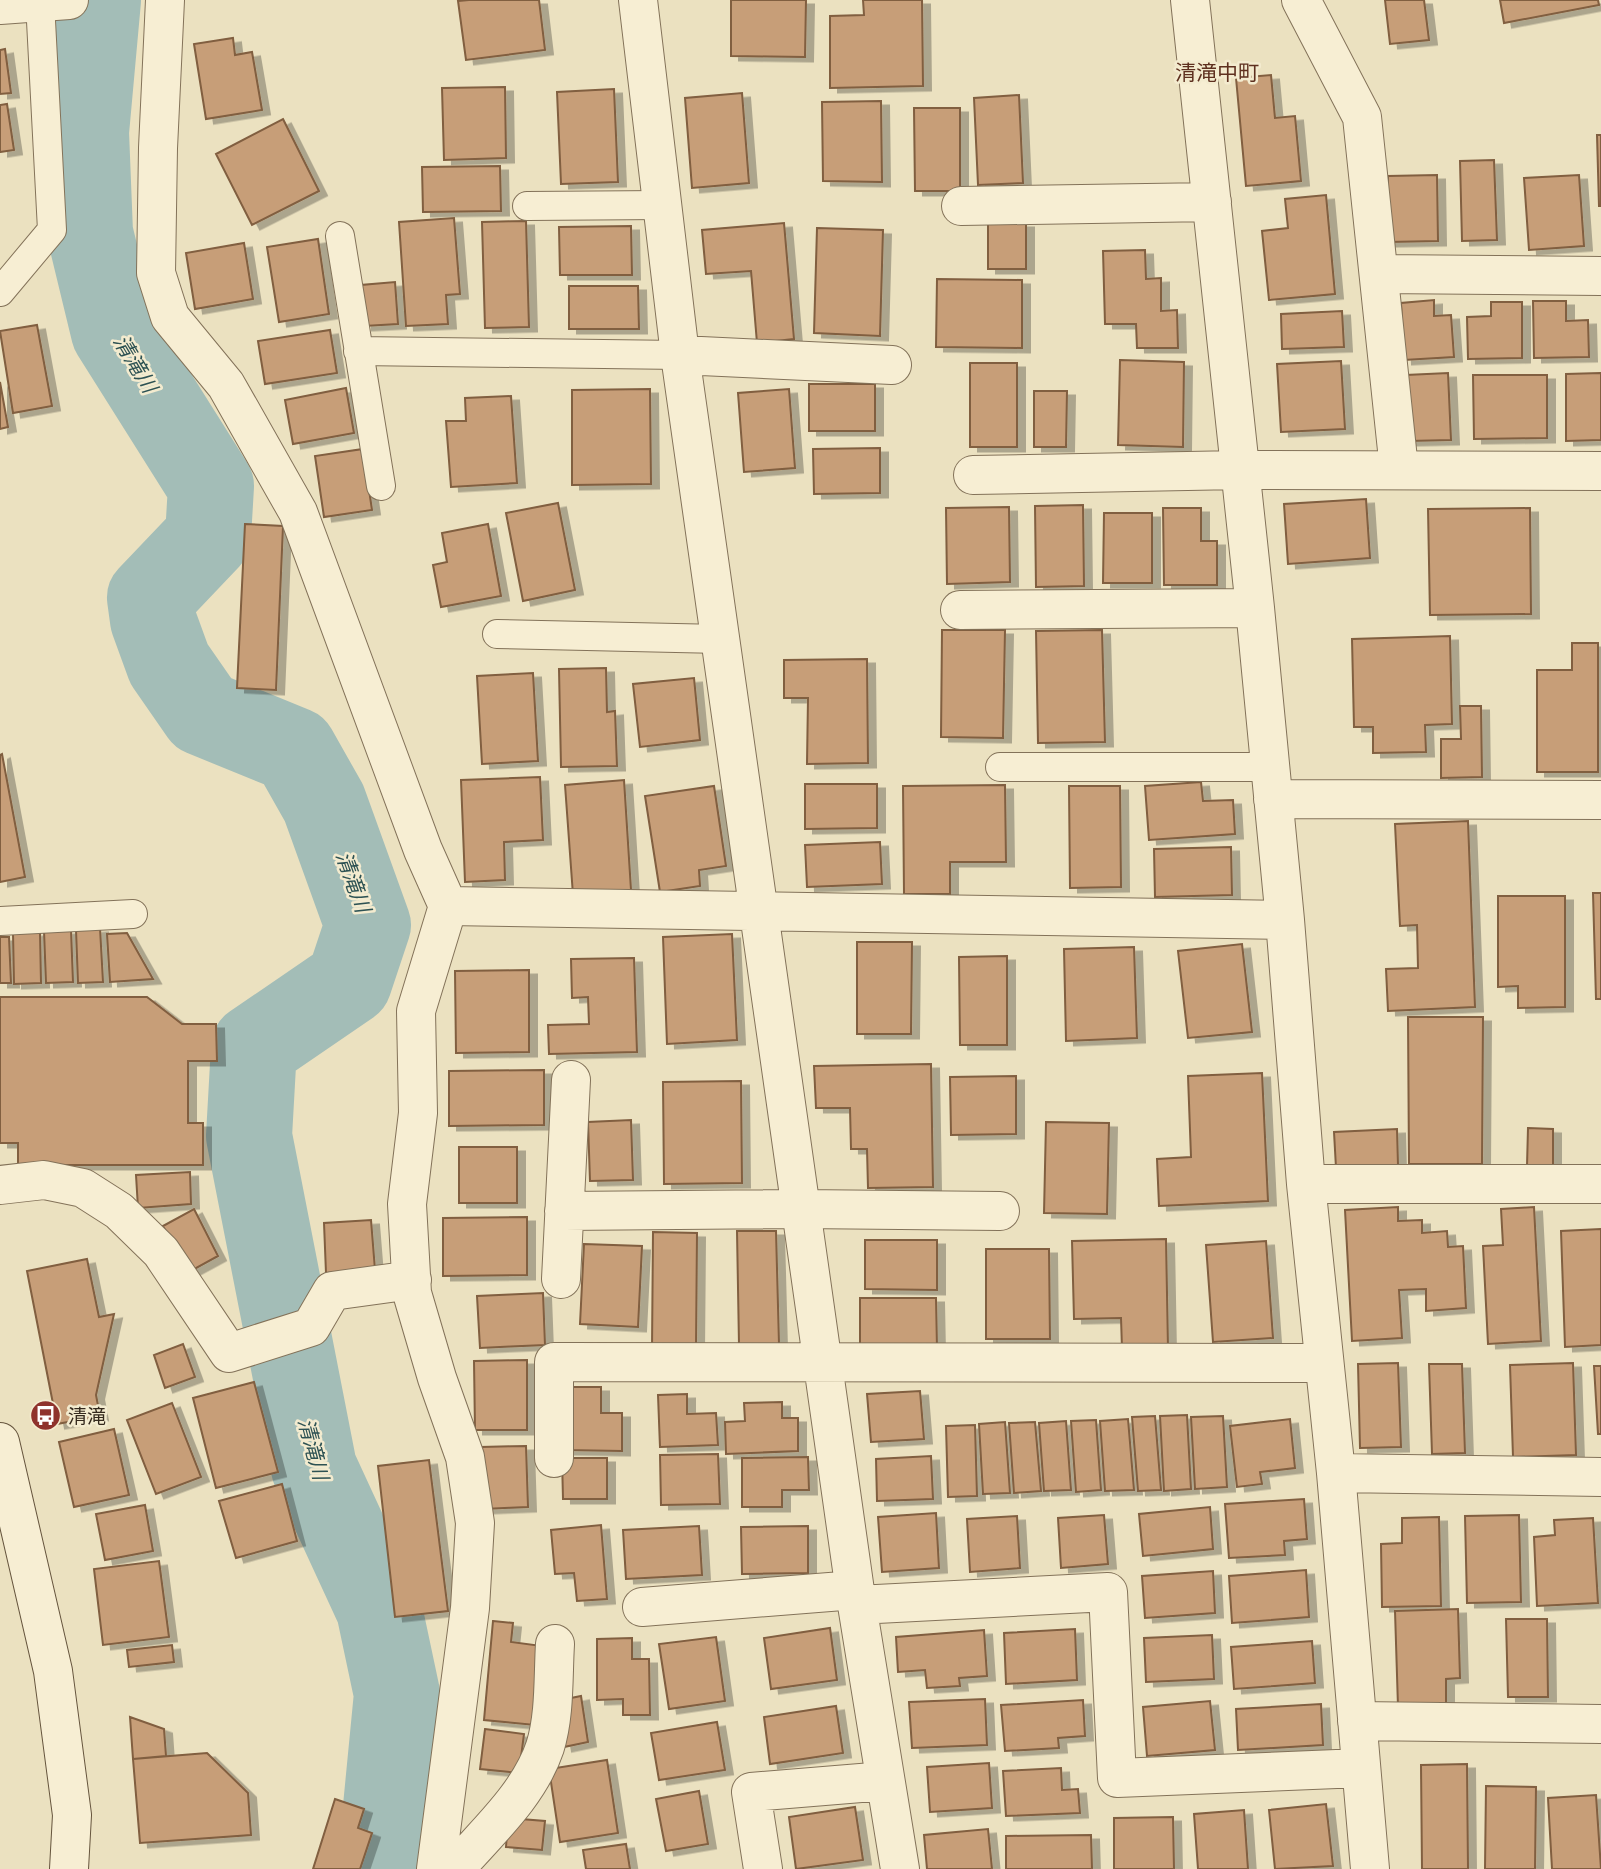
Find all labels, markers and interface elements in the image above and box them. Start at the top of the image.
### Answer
district label: 清滝中町 [1175,55,1259,86]
water label: 清滝川 [108,328,168,399]
water label: 清滝川 [330,846,381,918]
bus stop icon: 清滝 [28,1399,62,1433]
place label: 清滝 [68,1401,106,1429]
water label: 清滝川 [292,1414,339,1485]

